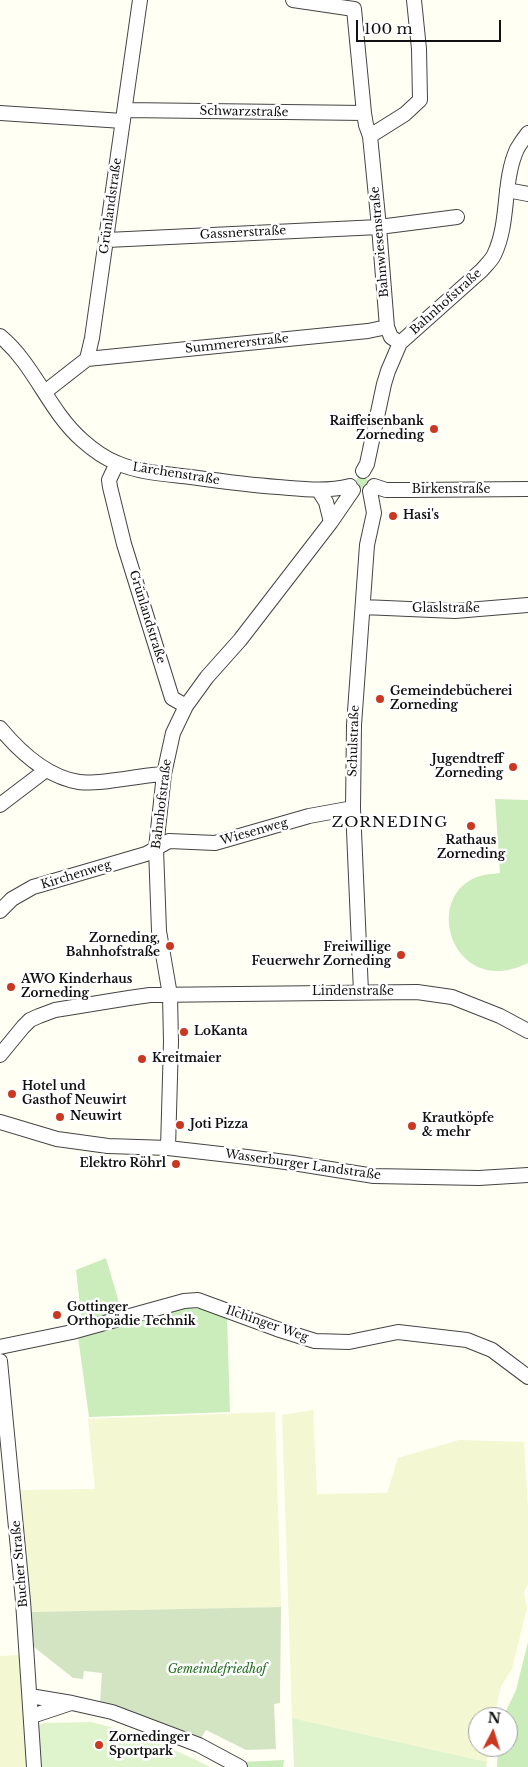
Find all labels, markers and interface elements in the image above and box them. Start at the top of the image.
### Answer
scale bar [358,10,503,42]
text: 100 m [364,19,413,38]
street label: Schwarzstraße [199,104,289,120]
street label: Grünlandstraße [97,157,125,255]
street label: Bahnwiesenstraße [368,186,392,298]
street label: Gassnerstraße [200,224,286,242]
street label: Bahnhofstraße [407,266,485,338]
street label: Summererstraße [185,331,289,357]
place label: Raiffeisenbank Zorneding [330,415,424,443]
marker: Raiffeisenbank Zorneding [428,423,440,435]
street label: Lärchenstraße [131,460,221,488]
street label: Birkenstraße [412,483,490,497]
place label: Hasi's [403,509,439,523]
marker: Hasi's [387,510,399,522]
street label: Grünlandstraße [126,569,168,665]
street label: Glaslstraße [412,602,480,616]
place label: Gemeindebücherei Zorneding [390,685,512,713]
marker: Gemeindebücherei Zorneding [374,693,386,705]
street label: Schulstraße [346,705,362,777]
place label: Jugendtreff Zorneding [432,753,503,781]
street label: Bahnhofstraße [149,758,175,850]
marker: Jugendtreff Zorneding [507,761,519,773]
district label: ZORNEDING [331,814,449,832]
street label: Wiesenweg [219,816,289,848]
marker: Rathaus Zorneding [465,820,477,832]
place label: Rathaus Zorneding [437,834,505,862]
street label: Kirchenweg [39,857,113,893]
place label: Zorneding, Bahnhofstraße [66,932,160,960]
marker: Zorneding, Bahnhofstraße [164,940,176,952]
place label: Freiwillige Feuerwehr Zorneding [252,941,391,969]
marker: Freiwillige Feuerwehr Zorneding [395,949,407,961]
place label: AWO Kinderhaus Zorneding [21,973,132,1001]
marker: AWO Kinderhaus Zorneding [5,981,17,993]
street label: Lindenstraße [312,985,394,999]
place label: LoKanta [194,1025,248,1039]
marker: LoKanta [178,1026,190,1038]
place label: Kreitmaier [152,1052,221,1066]
marker: Kreitmaier [136,1053,148,1065]
place label: Hotel und Gasthof Neuwirt [22,1080,127,1108]
marker: Hotel und Gasthof Neuwirt [6,1088,18,1100]
place label: Neuwirt [70,1110,122,1124]
marker: Neuwirt [54,1111,66,1123]
place label: Krautköpfe & mehr [422,1112,494,1140]
place label: Joti Pizza [190,1118,248,1132]
marker: Joti Pizza [174,1119,186,1131]
marker: Krautköpfe & mehr [406,1120,418,1132]
street label: Wasserburger Landstraße [224,1147,382,1183]
place label: Elektro Röhrl [80,1157,166,1171]
marker: Elektro Röhrl [170,1158,182,1170]
place label: Gottinger Orthopädie Technik [67,1301,196,1329]
street label: Ilchinger Weg [224,1303,310,1345]
marker: Gottinger Orthopädie Technik [51,1309,63,1321]
street label: Bucher Straße [9,1520,31,1608]
park label: Gemeindefriedhof [168,1663,266,1677]
north arrow [468,1707,518,1757]
text: N [487,1709,502,1728]
place label: Zornedinger Sportpark [109,1731,190,1759]
marker: Zornedinger Sportpark [93,1739,105,1751]

